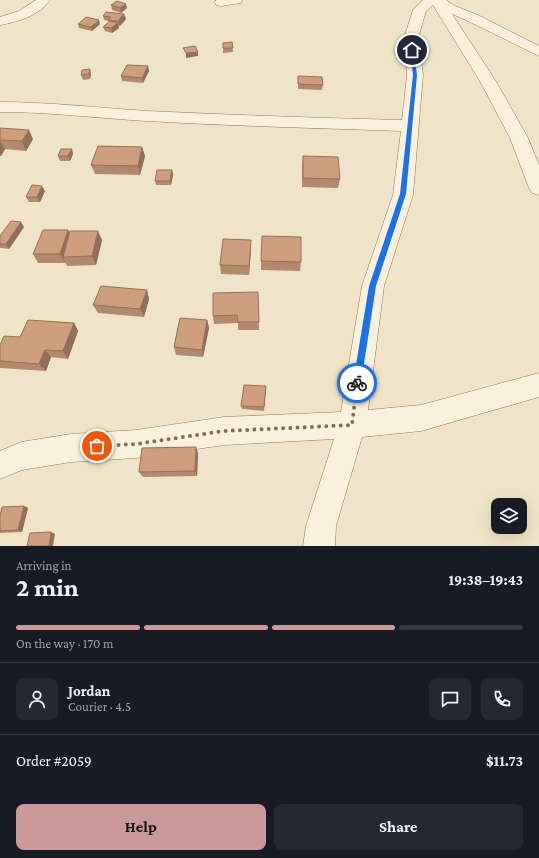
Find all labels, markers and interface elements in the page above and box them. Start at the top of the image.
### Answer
pin [395,33,429,67]
icon: home [401,39,423,61]
courier [337,363,377,403]
icon: bike [346,372,368,394]
pin [80,429,114,463]
icon: bag [86,435,108,457]
map controls [491,498,527,534]
button: layers [491,498,527,534]
text: Arriving in [16,558,72,573]
text: 19:38–19:43 [448,572,523,588]
text: 2 min [16,573,79,602]
text: On the way · 170 m [16,636,113,651]
button: person [16,678,58,720]
button: chat [429,678,471,720]
button: phone [481,678,523,720]
text: Jordan [68,683,110,699]
text: Courier · 4.5 [68,699,131,714]
text: Order #2059 [16,753,92,769]
text: $11.73 [486,753,523,769]
button: Help [16,804,266,850]
button: Share [274,804,523,850]

